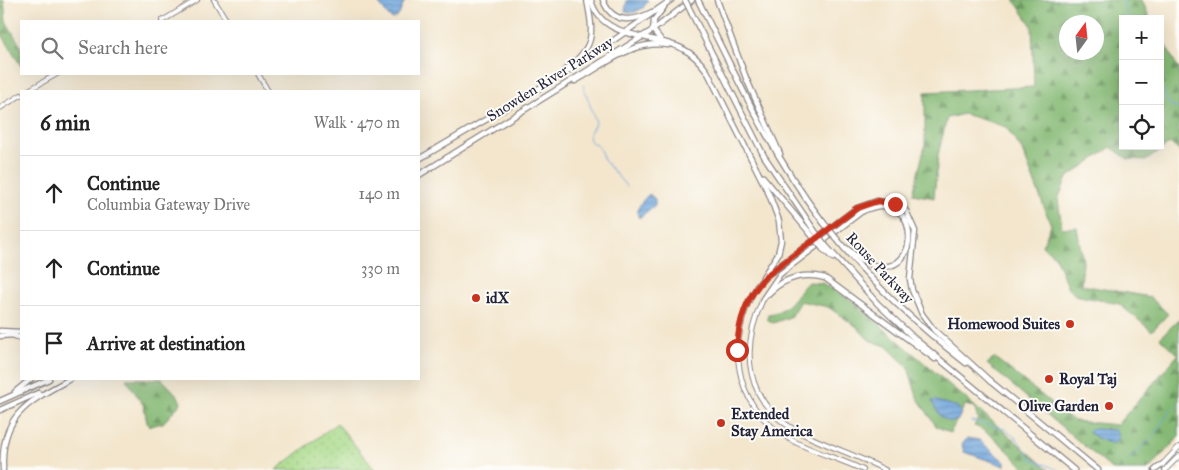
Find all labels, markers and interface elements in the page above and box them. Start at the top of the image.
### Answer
north arrow [1059,15,1104,60]
map controls [1119,15,1164,150]
button: + [1119,15,1164,60]
search box [20,20,420,75]
street label: Snowden River Parkway [483,32,617,125]
icon: search [38,34,66,62]
text: Search here [78,36,168,59]
button: − [1119,60,1164,105]
button: locate [1119,105,1164,150]
text: 6 min [40,110,90,136]
text: Walk · 470 m [314,113,400,132]
text: Continue [87,172,160,195]
icon: ahead [40,179,68,207]
text: 140 m [359,184,400,203]
route end [884,193,907,216]
text: Columbia Gateway Drive [87,195,250,214]
street label: Rouse Parkway [842,229,918,308]
icon: ahead [40,254,68,282]
text: Continue [87,257,160,280]
text: 330 m [361,259,400,278]
place label: idX [486,289,510,307]
marker: idX [470,292,482,304]
place label: Homewood Suites [947,315,1061,333]
marker: Homewood Suites [1064,318,1076,330]
icon: arrive [40,329,68,357]
text: Arrive at destination [87,332,245,355]
route start [726,339,749,362]
place label: Royal Taj [1059,370,1117,389]
marker: Royal Taj [1043,373,1055,385]
place label: Olive Garden [1018,397,1100,415]
marker: Olive Garden [1103,400,1115,412]
place label: Extended Stay America [731,405,813,441]
marker: Extended Stay America [715,417,727,429]

